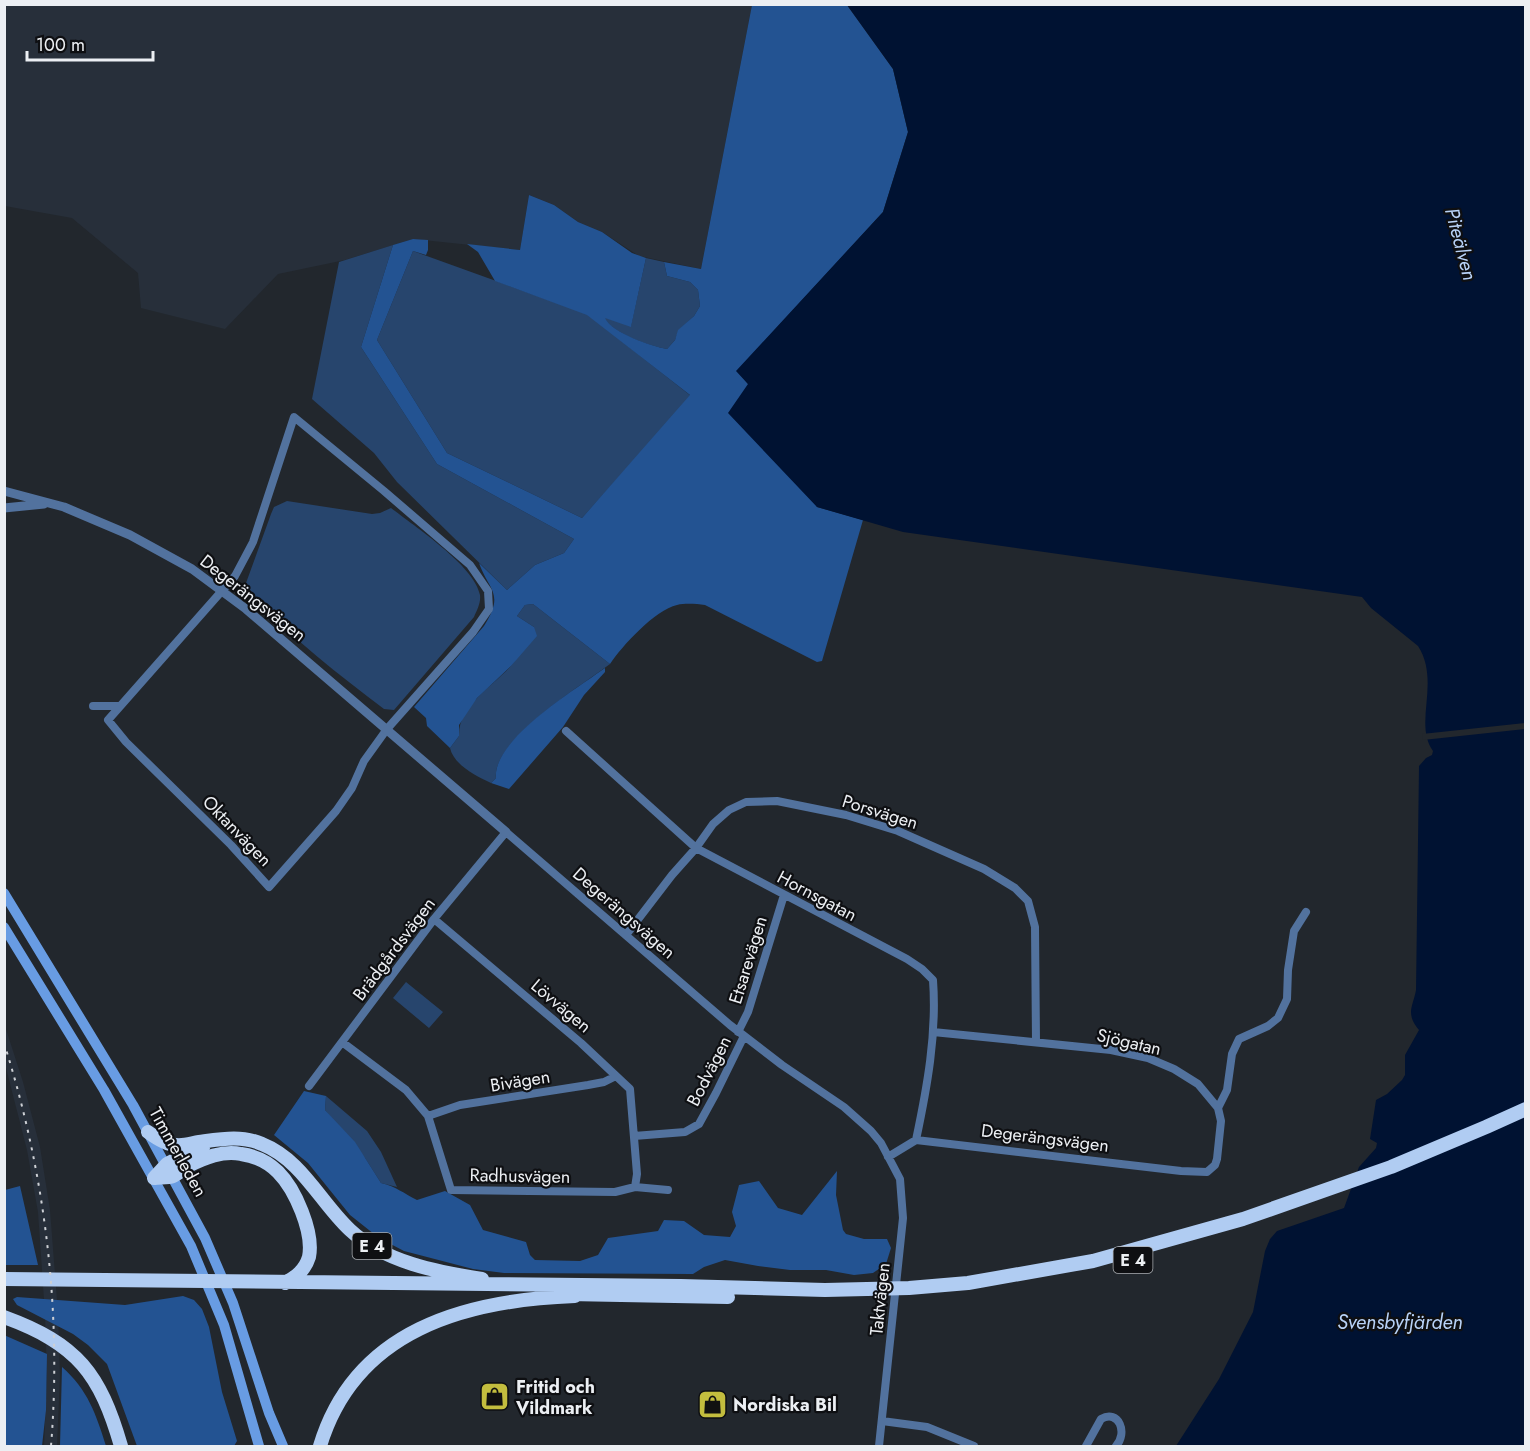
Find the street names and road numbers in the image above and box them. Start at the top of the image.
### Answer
street label: Degerängsvägen [194,548,312,648]
street label: Porsvägen [839,788,921,836]
street label: Oktanvägen [196,790,278,872]
street label: Degerängsvägen [567,861,681,965]
street label: Hornsgatan [773,864,861,928]
street label: Brädgårdsvägen [346,892,442,1006]
street label: Etsarevägen [722,913,774,1007]
street label: Lövvägen [525,973,597,1039]
street label: Sjögatan [1094,1022,1164,1062]
street label: Bodvägen [680,1031,738,1111]
street label: Bivägen [488,1063,552,1099]
street label: Timmerleden [143,1102,213,1202]
street label: Degerängsvägen [980,1117,1110,1159]
street label: Radhusvägen [469,1162,571,1190]
road number: E 4 [352,1233,392,1259]
road number: E 4 [1114,1247,1152,1273]
street label: Taktvägen [863,1261,897,1337]

